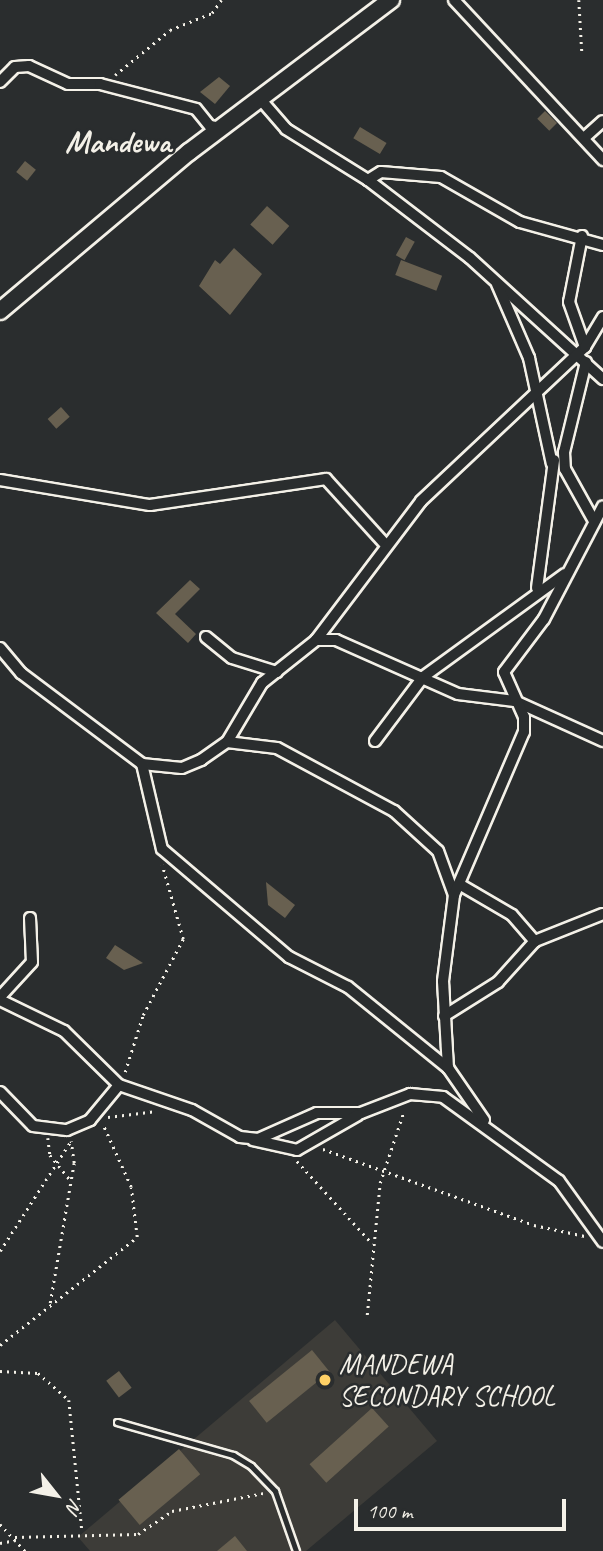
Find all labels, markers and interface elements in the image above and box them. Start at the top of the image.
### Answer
district label: Mandewa [65,123,171,161]
place label: MANDEWA SECONDARY SCHOOL [339,1347,555,1413]
marker: MANDEWA SECONDARY SCHOOL [317,1372,333,1388]
north arrow [21,1460,91,1530]
scale bar [358,1484,570,1528]
text: N [61,1495,87,1517]
text: 100 m [367,1498,412,1524]

